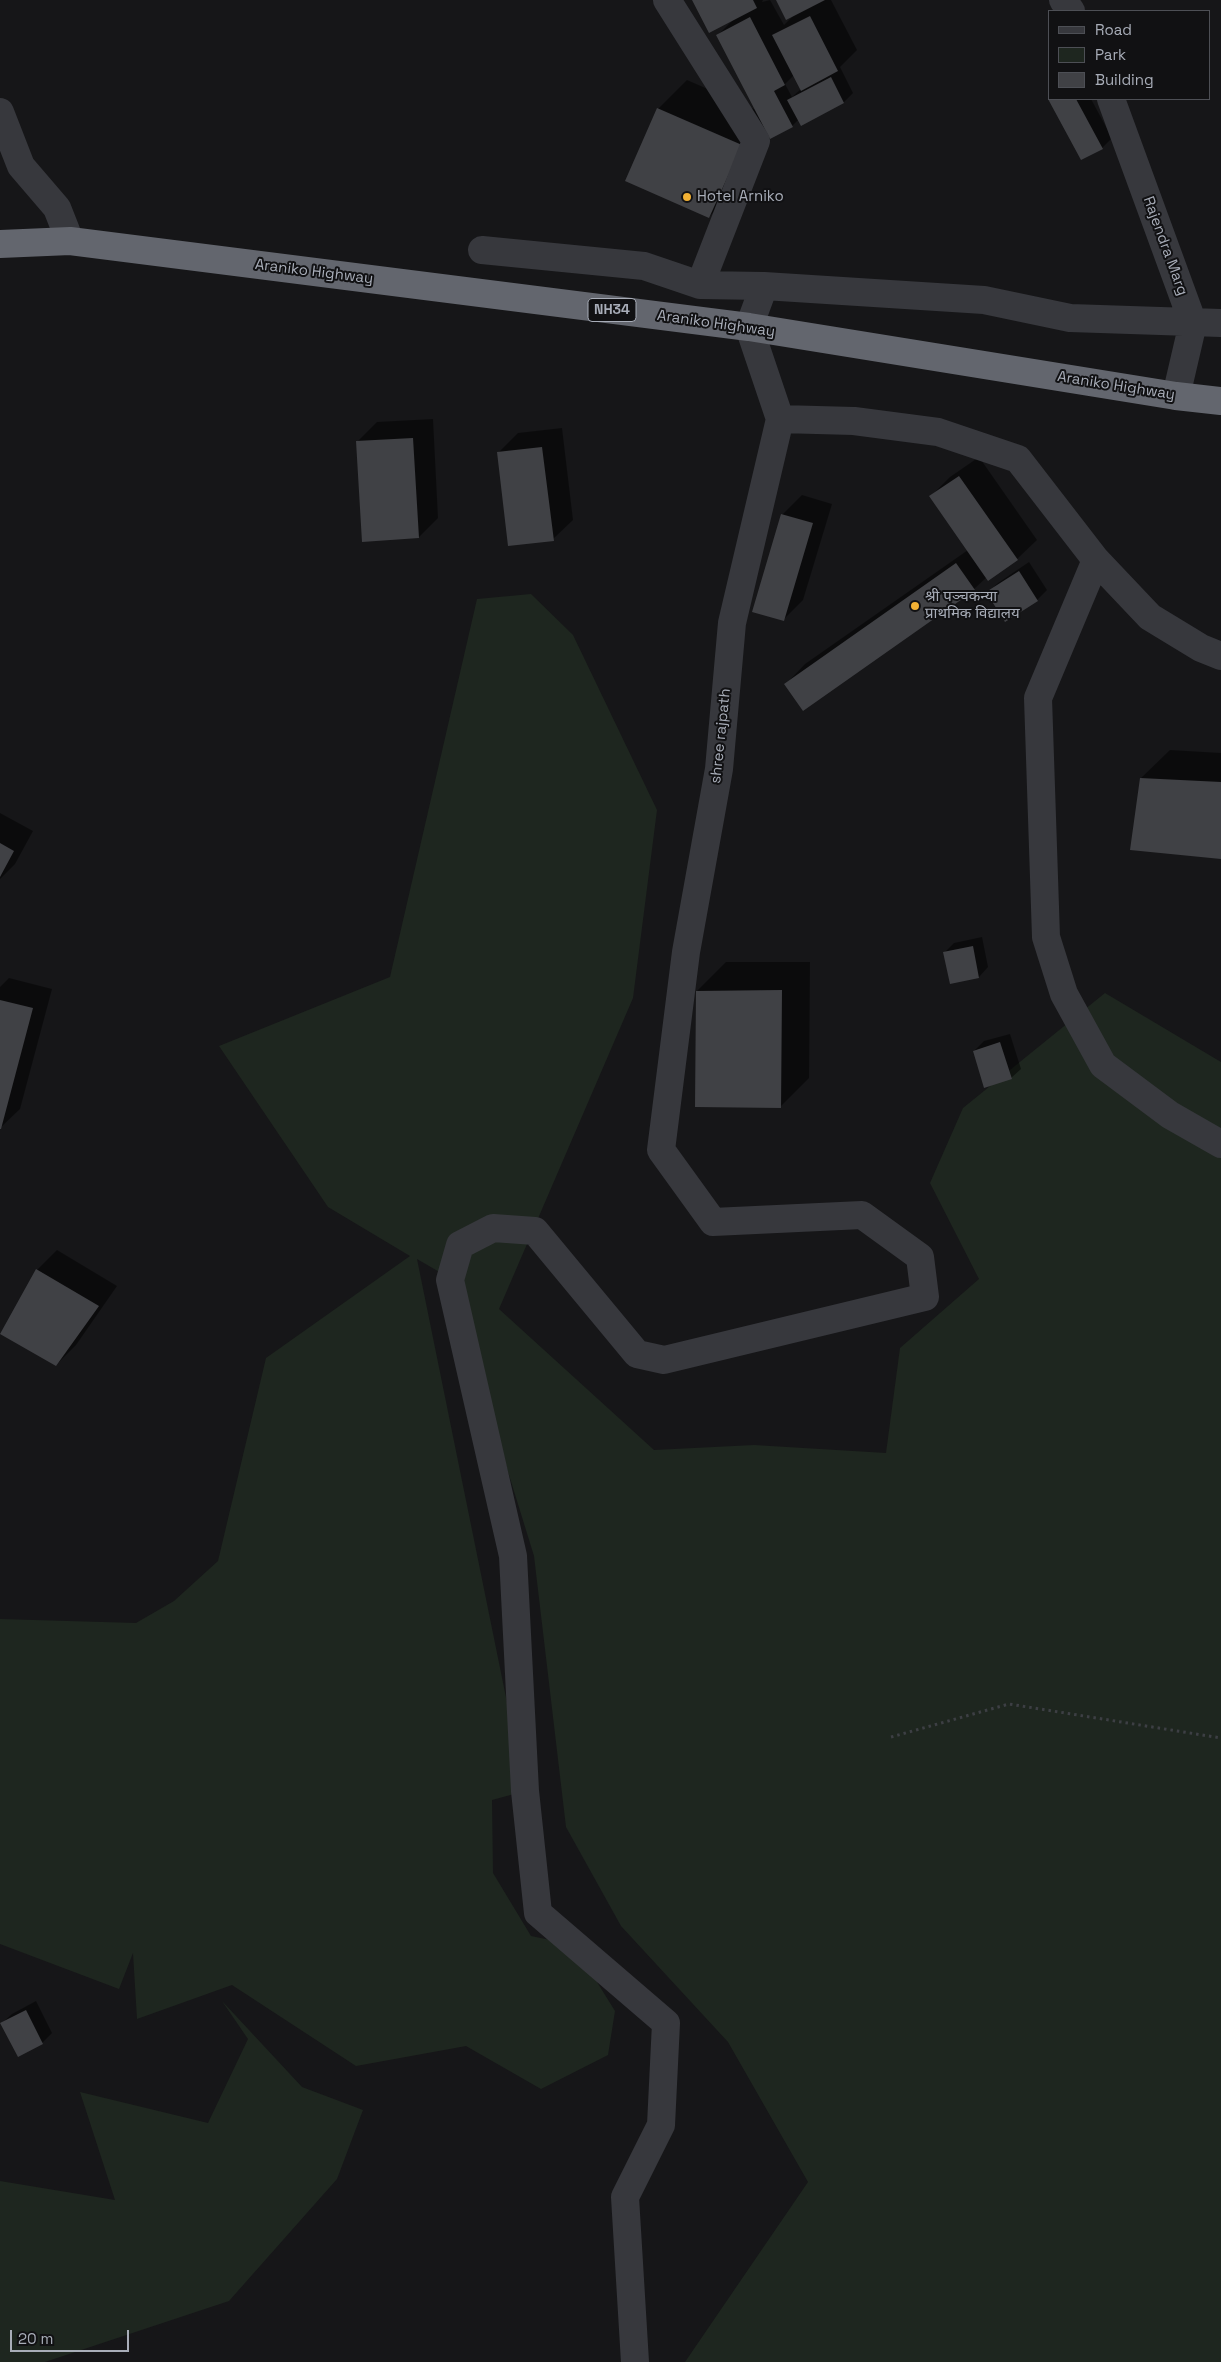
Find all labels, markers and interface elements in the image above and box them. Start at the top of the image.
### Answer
legend [1048,10,1211,100]
text: Road [1095,20,1132,39]
text: Park [1095,45,1126,64]
text: Building [1095,70,1154,89]
place label: Hotel Arniko [697,188,784,206]
marker: Hotel Arniko [681,191,693,203]
street label: Rajendra Marg [1139,194,1191,298]
street label: Araniko Highway [254,256,374,288]
road number: NH34 [588,298,636,322]
street label: Araniko Highway [656,307,776,341]
street label: Araniko Highway [1056,368,1176,404]
place label: श्री पञ्चकन्या प्राथमिक विद्यालय [925,588,1020,623]
marker: श्री पञ्चकन्या प्राथमिक विद्यालय [909,600,921,612]
street label: shree rajpath [707,687,735,785]
scale bar [12,2320,131,2352]
text: 20 m [18,2329,53,2348]

